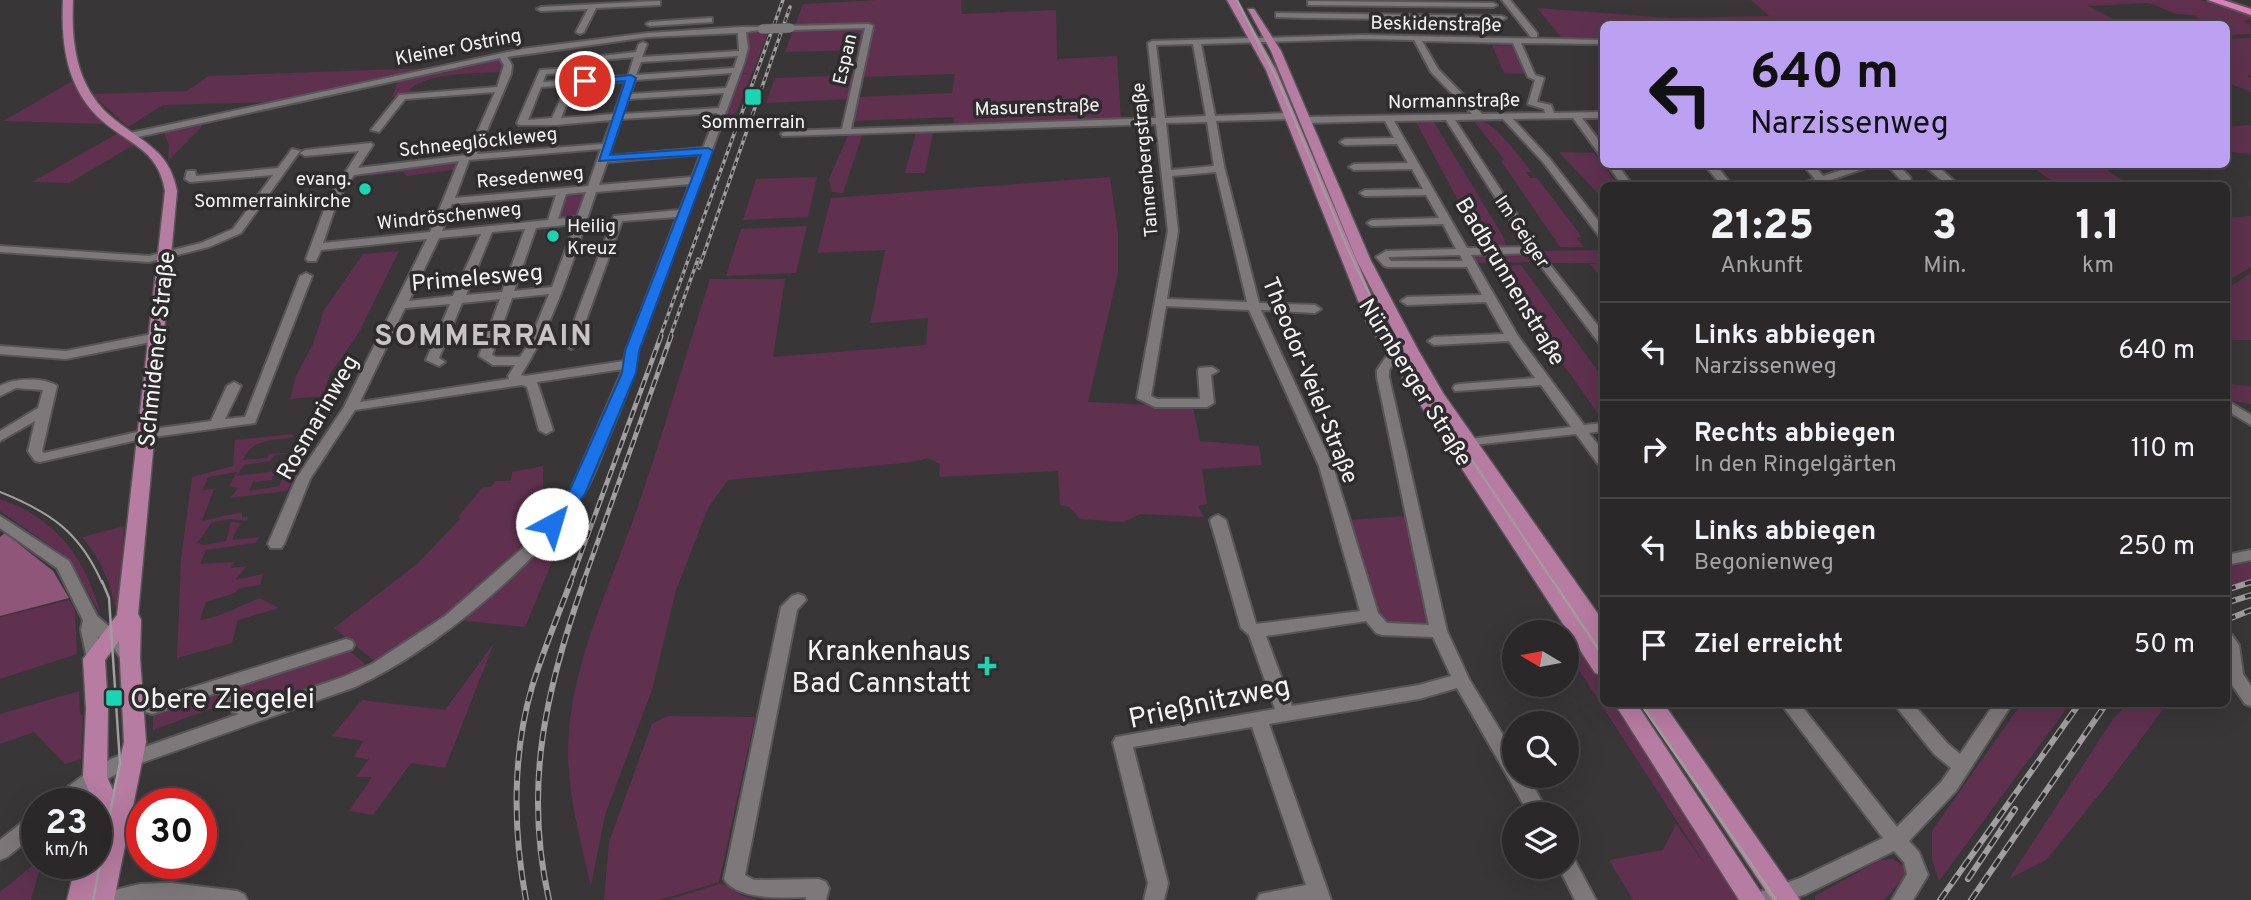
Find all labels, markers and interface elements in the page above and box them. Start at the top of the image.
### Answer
street label: Beskidenstraße [1370,12,1502,38]
street label: Kleiner Ostring [393,24,524,72]
street label: Espan [828,31,863,87]
text: 640 m [1750,44,1899,106]
icon: left [1635,49,1726,140]
pin [555,51,615,111]
icon: arrive [566,62,604,100]
street label: Tannenbergstraße [1127,82,1165,238]
marker: Sommerrain [743,87,763,107]
street label: Normannstraße [1388,89,1520,115]
street label: Masurenstraße [974,94,1100,122]
text: Narzissenweg [1750,105,1949,145]
place label: Sommerrain [701,111,805,135]
street label: Schneeglöckleweg [398,123,559,163]
street label: Resedenweg [475,161,585,195]
place label: evang. Sommerrainkirche [194,168,351,214]
marker: evang. Sommerrainkirche [357,181,373,197]
street label: Im Geiger [1488,191,1555,274]
street label: Badbrunnenstraße [1447,193,1571,372]
street label: Windröschenweg [376,197,523,237]
text: 21:25 [1709,201,1814,254]
text: 3 [1932,201,1957,254]
text: 1.1 [2075,201,2121,254]
place label: Heilig Kreuz [567,215,617,261]
marker: Heilig Kreuz [545,228,561,244]
street label: Schmidener Straße [134,250,183,448]
text: Ankunft [1720,252,1803,281]
text: Min. [1923,252,1966,281]
text: km [2082,252,2114,281]
street label: Primelesweg [410,259,544,300]
street label: Theodor-Veiel-Straße [1254,273,1363,488]
street label: Nürnberger Straße [1351,294,1477,472]
district label: SOMMERRAIN [374,319,594,356]
text: Links abbiegen [1694,320,1876,353]
icon: left [1635,332,1673,370]
text: 640 m [2119,335,2195,368]
street label: Rosmarinweg [272,351,367,486]
text: Narzissenweg [1694,353,1837,382]
text: Rechts abbiegen [1694,418,1896,451]
icon: right [1635,430,1673,468]
text: 110 m [2131,433,2195,466]
text: In den Ringelgärten [1694,451,1897,480]
position arrow [515,487,589,561]
text: Links abbiegen [1694,516,1876,549]
icon: left [1635,528,1673,566]
text: 250 m [2118,531,2195,564]
text: Begonienweg [1694,549,1834,578]
north arrow [1502,620,1578,696]
map controls [1502,620,1579,879]
icon: arrive [1635,626,1673,664]
text: Ziel erreicht [1694,629,1843,662]
text: 50 m [2134,629,2195,662]
place label: Krankenhaus Bad Cannstatt [792,635,971,703]
marker: Krankenhaus Bad Cannstatt [977,656,997,676]
street label: Prießnitzweg [1125,669,1294,739]
place label: Obere Ziegelei [130,683,315,719]
marker: Obere Ziegelei [104,688,124,708]
button: search [1502,711,1579,788]
speed limit sign: 30 [126,788,217,879]
text: 23 [45,802,88,846]
button: layers [1502,802,1579,879]
text: km/h [45,839,88,862]

